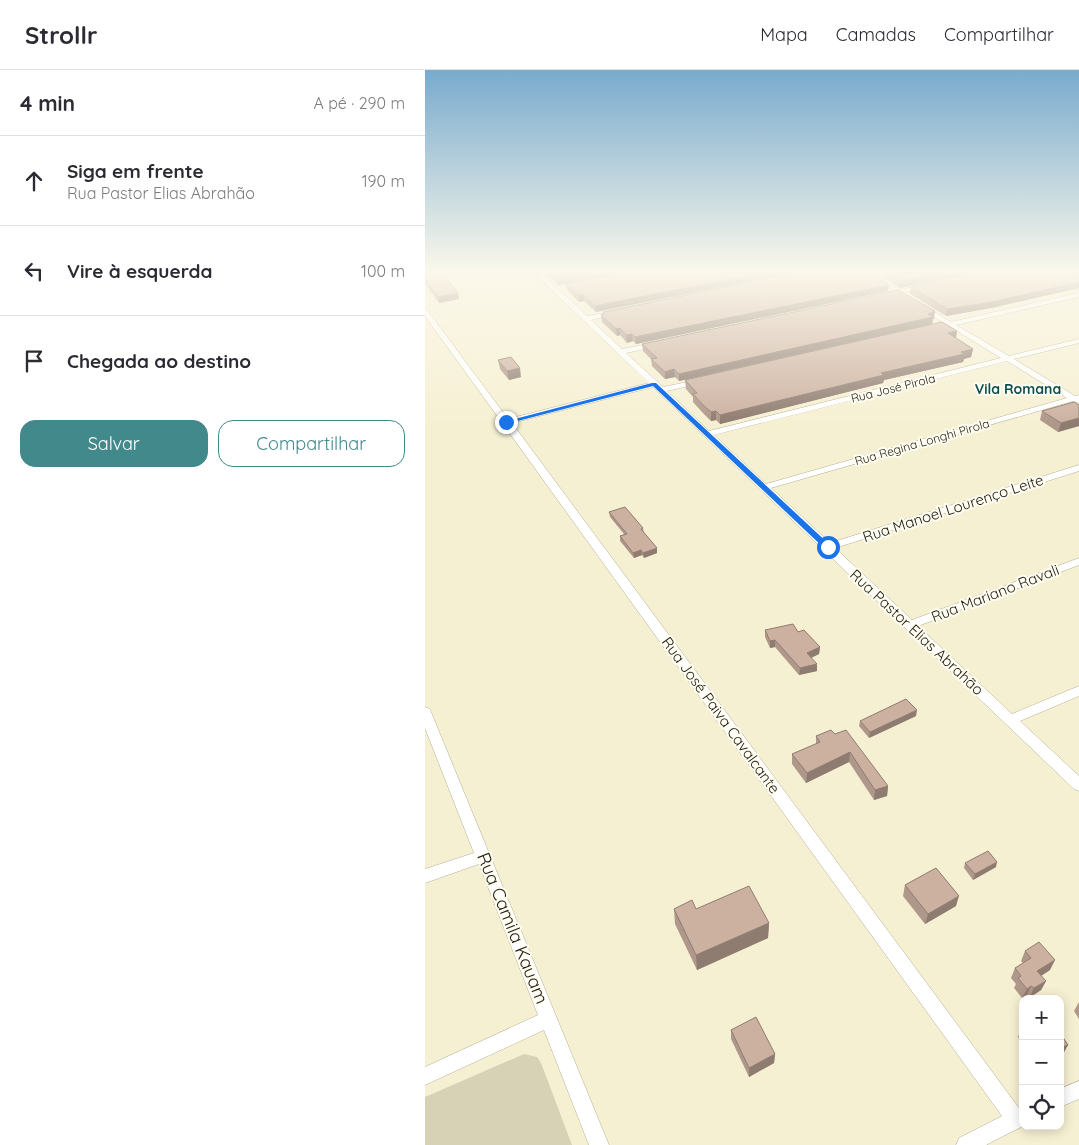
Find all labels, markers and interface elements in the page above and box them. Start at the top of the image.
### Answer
text: Strollr [25,20,97,50]
text: Mapa [760,23,808,46]
text: Camadas [836,23,916,46]
text: Compartilhar [944,23,1054,46]
text: 4 min [20,90,75,116]
text: A pé · 290 m [313,93,405,113]
text: Siga em frente [67,159,204,183]
icon: ahead [20,167,48,195]
text: 190 m [362,171,405,191]
text: Rua Pastor Elias Abrahão [67,183,255,203]
icon: left [20,257,48,285]
text: Vire à esquerda [67,259,212,283]
text: 100 m [361,261,405,281]
icon: arrive [20,347,48,375]
text: Chegada ao destino [67,349,251,373]
street label: Rua José Pirola [849,370,937,406]
district label: Vila Romana [975,380,1061,398]
route end [495,411,518,434]
street label: Rua Regina Longhi Pirola [853,416,991,468]
button: Salvar [20,420,208,467]
button: Compartilhar [218,420,405,467]
street label: Rua Manoel Lourenço Leite [860,470,1046,546]
route start [817,536,840,559]
street label: Rua Mariano Ravali [928,560,1062,626]
street label: Rua Pastor Elias Abrahão [846,565,988,699]
street label: Rua José Paiva Cavalcante [658,633,784,797]
street label: Rua Camila Kauam [472,849,554,1007]
map controls [1019,995,1064,1130]
button: + [1019,995,1064,1040]
button: − [1019,1040,1064,1085]
button: locate [1019,1085,1064,1130]

